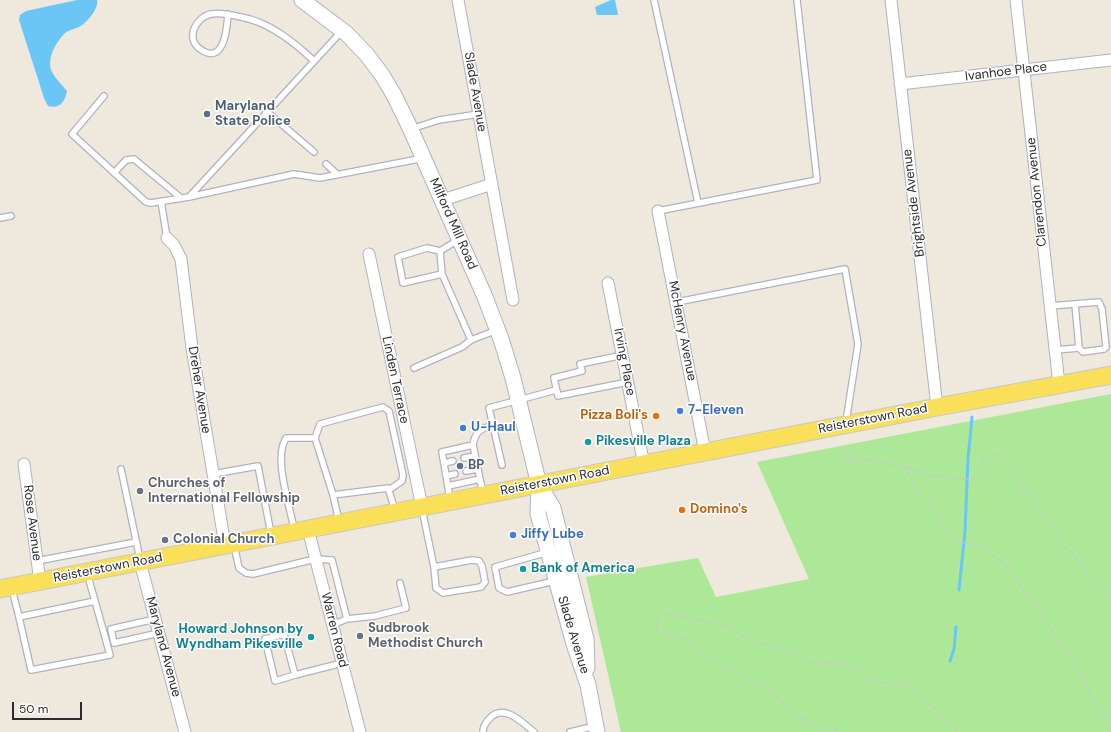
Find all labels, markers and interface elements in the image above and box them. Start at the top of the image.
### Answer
street label: Slade Avenue [460,51,490,133]
street label: Ivanhoe Place [964,59,1048,85]
place label: Maryland State Police [215,99,291,130]
marker: Maryland State Police [202,109,212,119]
street label: Clarendon Avenue [1024,137,1050,247]
street label: Brightside Avenue [900,148,928,258]
street label: Milford Mill Road [426,176,480,272]
street label: McHenry Avenue [665,280,699,382]
street label: Irving Place [610,327,638,397]
street label: Linden Terrace [378,335,412,425]
street label: Dreher Avenue [184,345,214,435]
street label: Reisterstown Road [817,401,929,437]
place label: 7-Eleven [688,403,744,419]
marker: 7-Eleven [675,406,685,416]
place label: Pizza Boli's [580,408,648,424]
marker: Pizza Boli's [651,411,661,421]
place label: U-Haul [471,420,516,436]
marker: U-Haul [458,423,468,433]
place label: Pikesville Plaza [596,434,691,450]
marker: Pikesville Plaza [583,437,593,447]
place label: BP [468,458,484,474]
marker: BP [455,461,465,471]
street label: Reisterstown Road [499,463,611,499]
place label: Churches of International Fellowship [148,476,300,507]
street label: Rose Avenue [20,484,44,562]
marker: Churches of International Fellowship [135,486,145,496]
place label: Domino's [690,502,748,518]
marker: Domino's [677,505,687,515]
place label: Jiffy Lube [521,527,584,543]
marker: Jiffy Lube [508,530,518,540]
place label: Colonial Church [173,532,274,548]
marker: Colonial Church [160,535,170,545]
street label: Reisterstown Road [52,550,164,586]
place label: Bank of America [531,561,635,577]
marker: Bank of America [518,564,528,574]
street label: Warren Road [317,591,351,669]
street label: Slade Avenue [554,594,592,676]
street label: Maryland Avenue [142,595,184,699]
place label: Sudbrook Methodist Church [368,621,483,652]
place label: Howard Johnson by Wyndham Pikesville [176,622,303,653]
marker: Sudbrook Methodist Church [355,631,365,641]
marker: Howard Johnson by Wyndham Pikesville [306,632,316,642]
scale bar [14,694,84,720]
text: 50 m [19,701,48,717]

